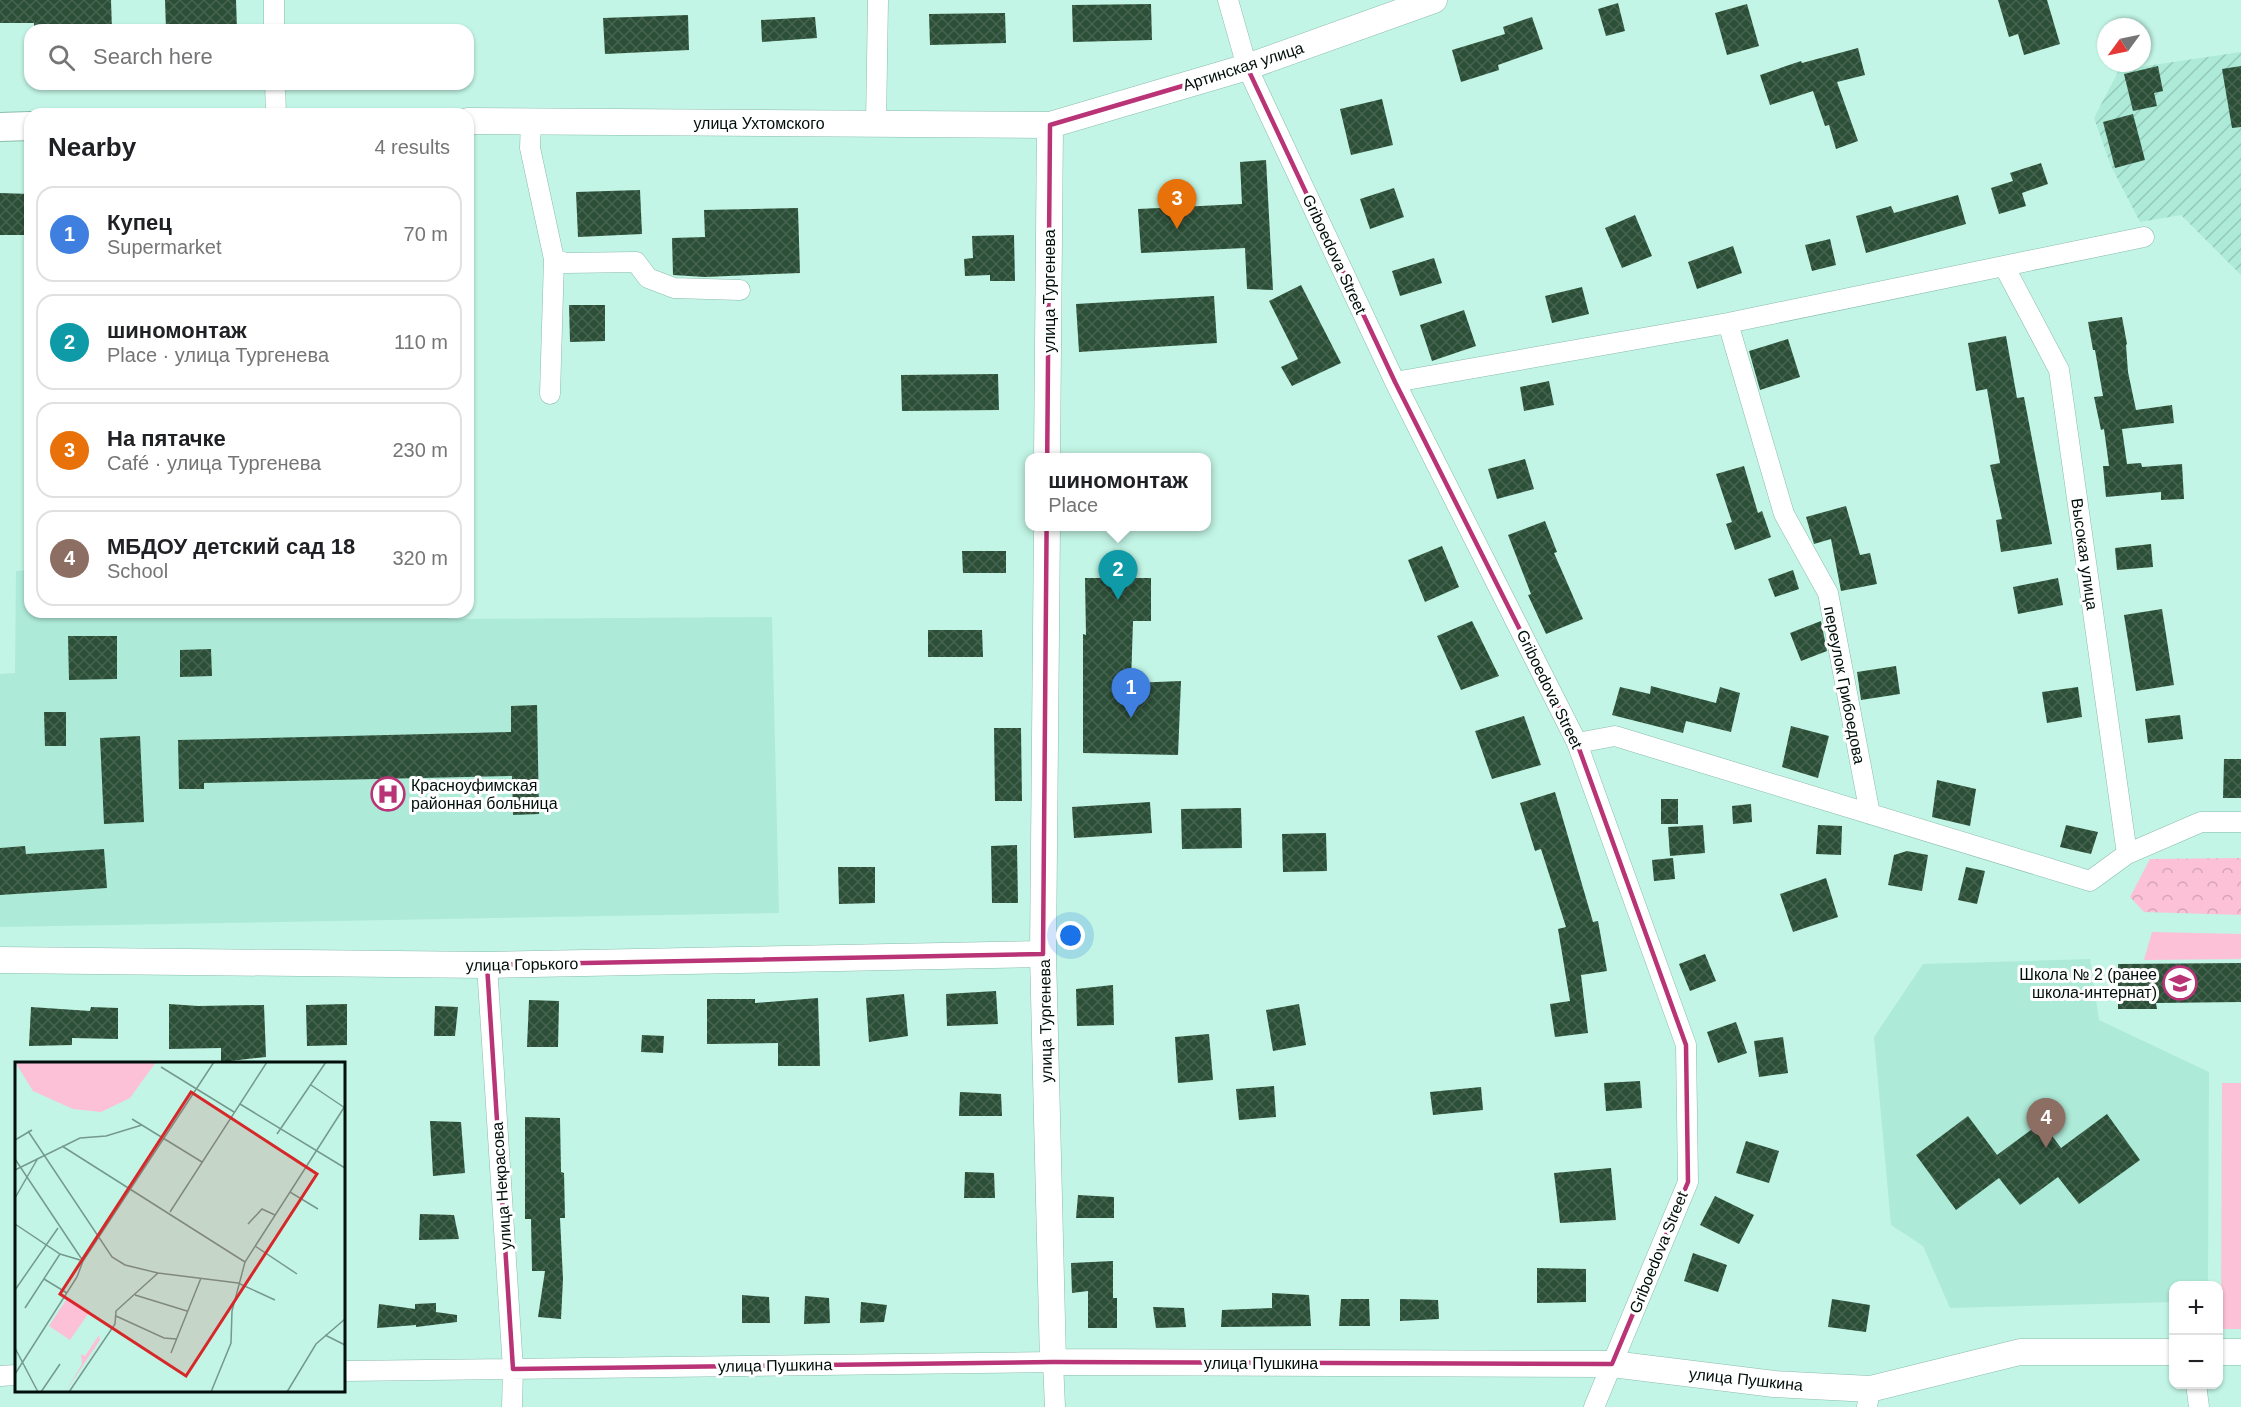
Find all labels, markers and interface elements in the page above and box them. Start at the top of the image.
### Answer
north arrow [2097,18,2151,72]
search box [24,24,474,90]
street label: Артинская улица [1181,39,1306,94]
icon: search [45,41,78,74]
text: Search here [93,44,213,69]
street label: улица Ухтомского [693,115,825,132]
text: Nearby [48,132,136,162]
text: 4 results [374,136,450,158]
pin: 3 [1158,180,1196,229]
street label: Griboedova Street [1299,192,1370,317]
text: Купец [107,210,172,235]
text: 1 [64,223,75,245]
text: 70 m [404,223,448,245]
street label: улица Тургенева [1041,229,1058,353]
text: Supermarket [107,236,222,258]
text: шиномонтаж [107,318,247,343]
text: 2 [64,331,75,353]
text: 110 m [394,331,448,353]
text: Place · улица Тургенева [107,344,329,366]
text: На пятачке [107,426,226,451]
text: 3 [64,439,75,461]
text: 230 m [392,439,448,461]
text: Café · улица Тургенева [107,452,321,474]
popup [1025,453,1211,531]
text: шиномонтаж [1048,468,1188,493]
text: Place [1048,494,1098,516]
street label: Высокая улица [2068,497,2101,611]
text: МБДОУ детский сад 18 [107,534,355,559]
text: 4 [64,547,75,569]
text: 320 m [392,547,448,569]
pin: 2 [1098,550,1138,600]
text: School [107,560,168,582]
street label: переулок Грибоедова [1821,605,1868,766]
street label: Griboedova Street [1513,627,1586,752]
pin: 1 [1112,668,1150,718]
hospital icon: Красноуфимская районная больница [370,776,406,812]
place label: Красноуфимская районная больница [411,777,558,812]
your location [1056,921,1085,950]
street label: улица Горького [466,955,579,974]
street label: улица Тургенева [1036,959,1055,1083]
school or university icon: Школа № 2 (ранее школа-интернат) [2162,965,2198,1001]
place label: Школа № 2 (ранее школа-интернат) [2019,966,2157,1001]
inset map [15,1062,345,1392]
pin: 4 [2026,1098,2066,1148]
street label: улица Некрасова [489,1121,514,1250]
street label: Griboedova Street [1626,1188,1691,1316]
map controls [2169,1281,2223,1389]
button: + [2169,1281,2223,1335]
button: − [2169,1335,2223,1389]
street label: улица Пушкина [1204,1355,1318,1372]
street label: улица Пушкина [718,1356,832,1375]
street label: улица Пушкина [1688,1365,1804,1394]

